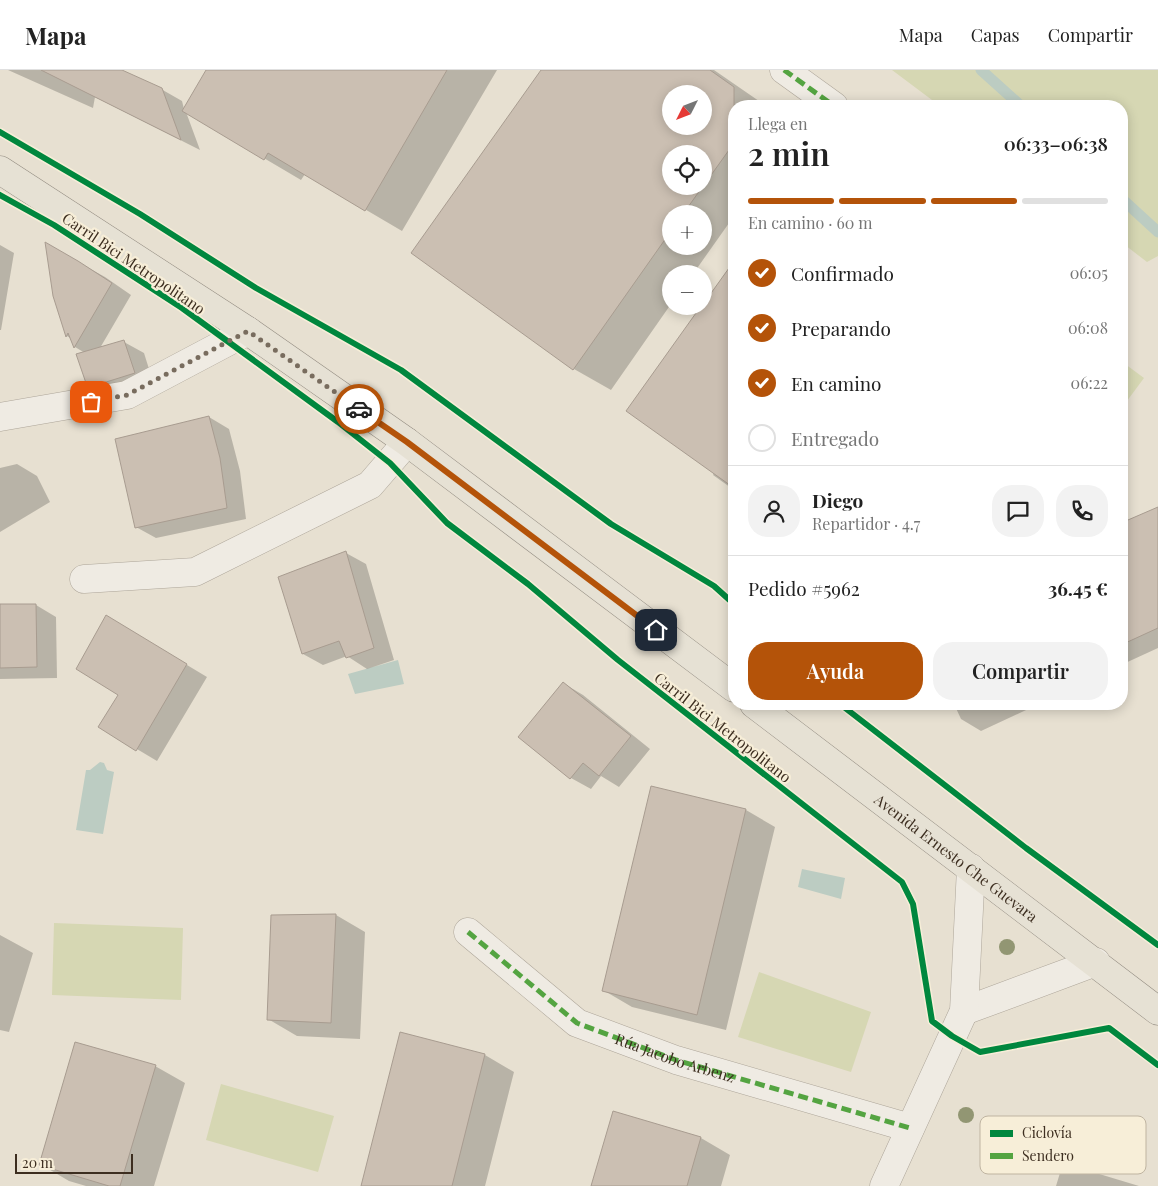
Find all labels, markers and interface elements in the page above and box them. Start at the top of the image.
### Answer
text: Mapa [25,19,86,51]
text: Mapa [899,23,943,47]
text: Capas [971,23,1020,47]
text: Compartir [1048,23,1133,47]
north arrow [662,85,712,135]
map controls [662,85,712,315]
text: Llega en [748,113,808,134]
text: 06:33–06:38 [1004,130,1108,156]
text: 2 min [748,131,830,174]
button: locate [662,145,712,195]
button: + [662,205,712,255]
street label: Carril Bici Metropolitano [59,208,209,318]
text: En camino · 60 m [748,212,873,233]
icon: check [748,259,776,287]
text: Confirmado [791,260,894,286]
text: 06:05 [1070,262,1108,283]
button: − [662,265,712,315]
icon: check [748,314,776,342]
text: Preparando [791,315,891,341]
text: 06:08 [1068,317,1108,338]
icon: check [748,369,776,397]
text: En camino [791,370,882,396]
text: 06:22 [1071,372,1108,393]
pin [70,381,112,423]
courier [334,384,384,434]
icon: bag [77,388,105,416]
icon: car [345,395,373,423]
text: Entregado [791,425,879,451]
button: person [748,485,800,537]
button: chat [992,485,1044,537]
button: phone [1056,485,1108,537]
text: Diego [812,487,863,513]
text: Repartidor · 4.7 [812,513,920,534]
text: Pedido #5962 [748,575,860,601]
text: 36.45 € [1048,575,1108,601]
pin [635,609,677,651]
icon: home [642,616,670,644]
button: Ayuda [748,642,923,700]
button: Compartir [933,642,1108,700]
street label: Carril Bici Metropolitano [651,667,795,787]
street label: Avenida Ernesto Che Guevara [870,789,1042,926]
street label: Rúa Jacobo Arbenz [612,1028,737,1087]
legend [980,1116,1146,1174]
text: Ciclovía [1022,1123,1072,1142]
text: Sendero [1022,1146,1074,1165]
scale bar [15,1151,132,1174]
text: 20 m [22,1153,53,1172]

